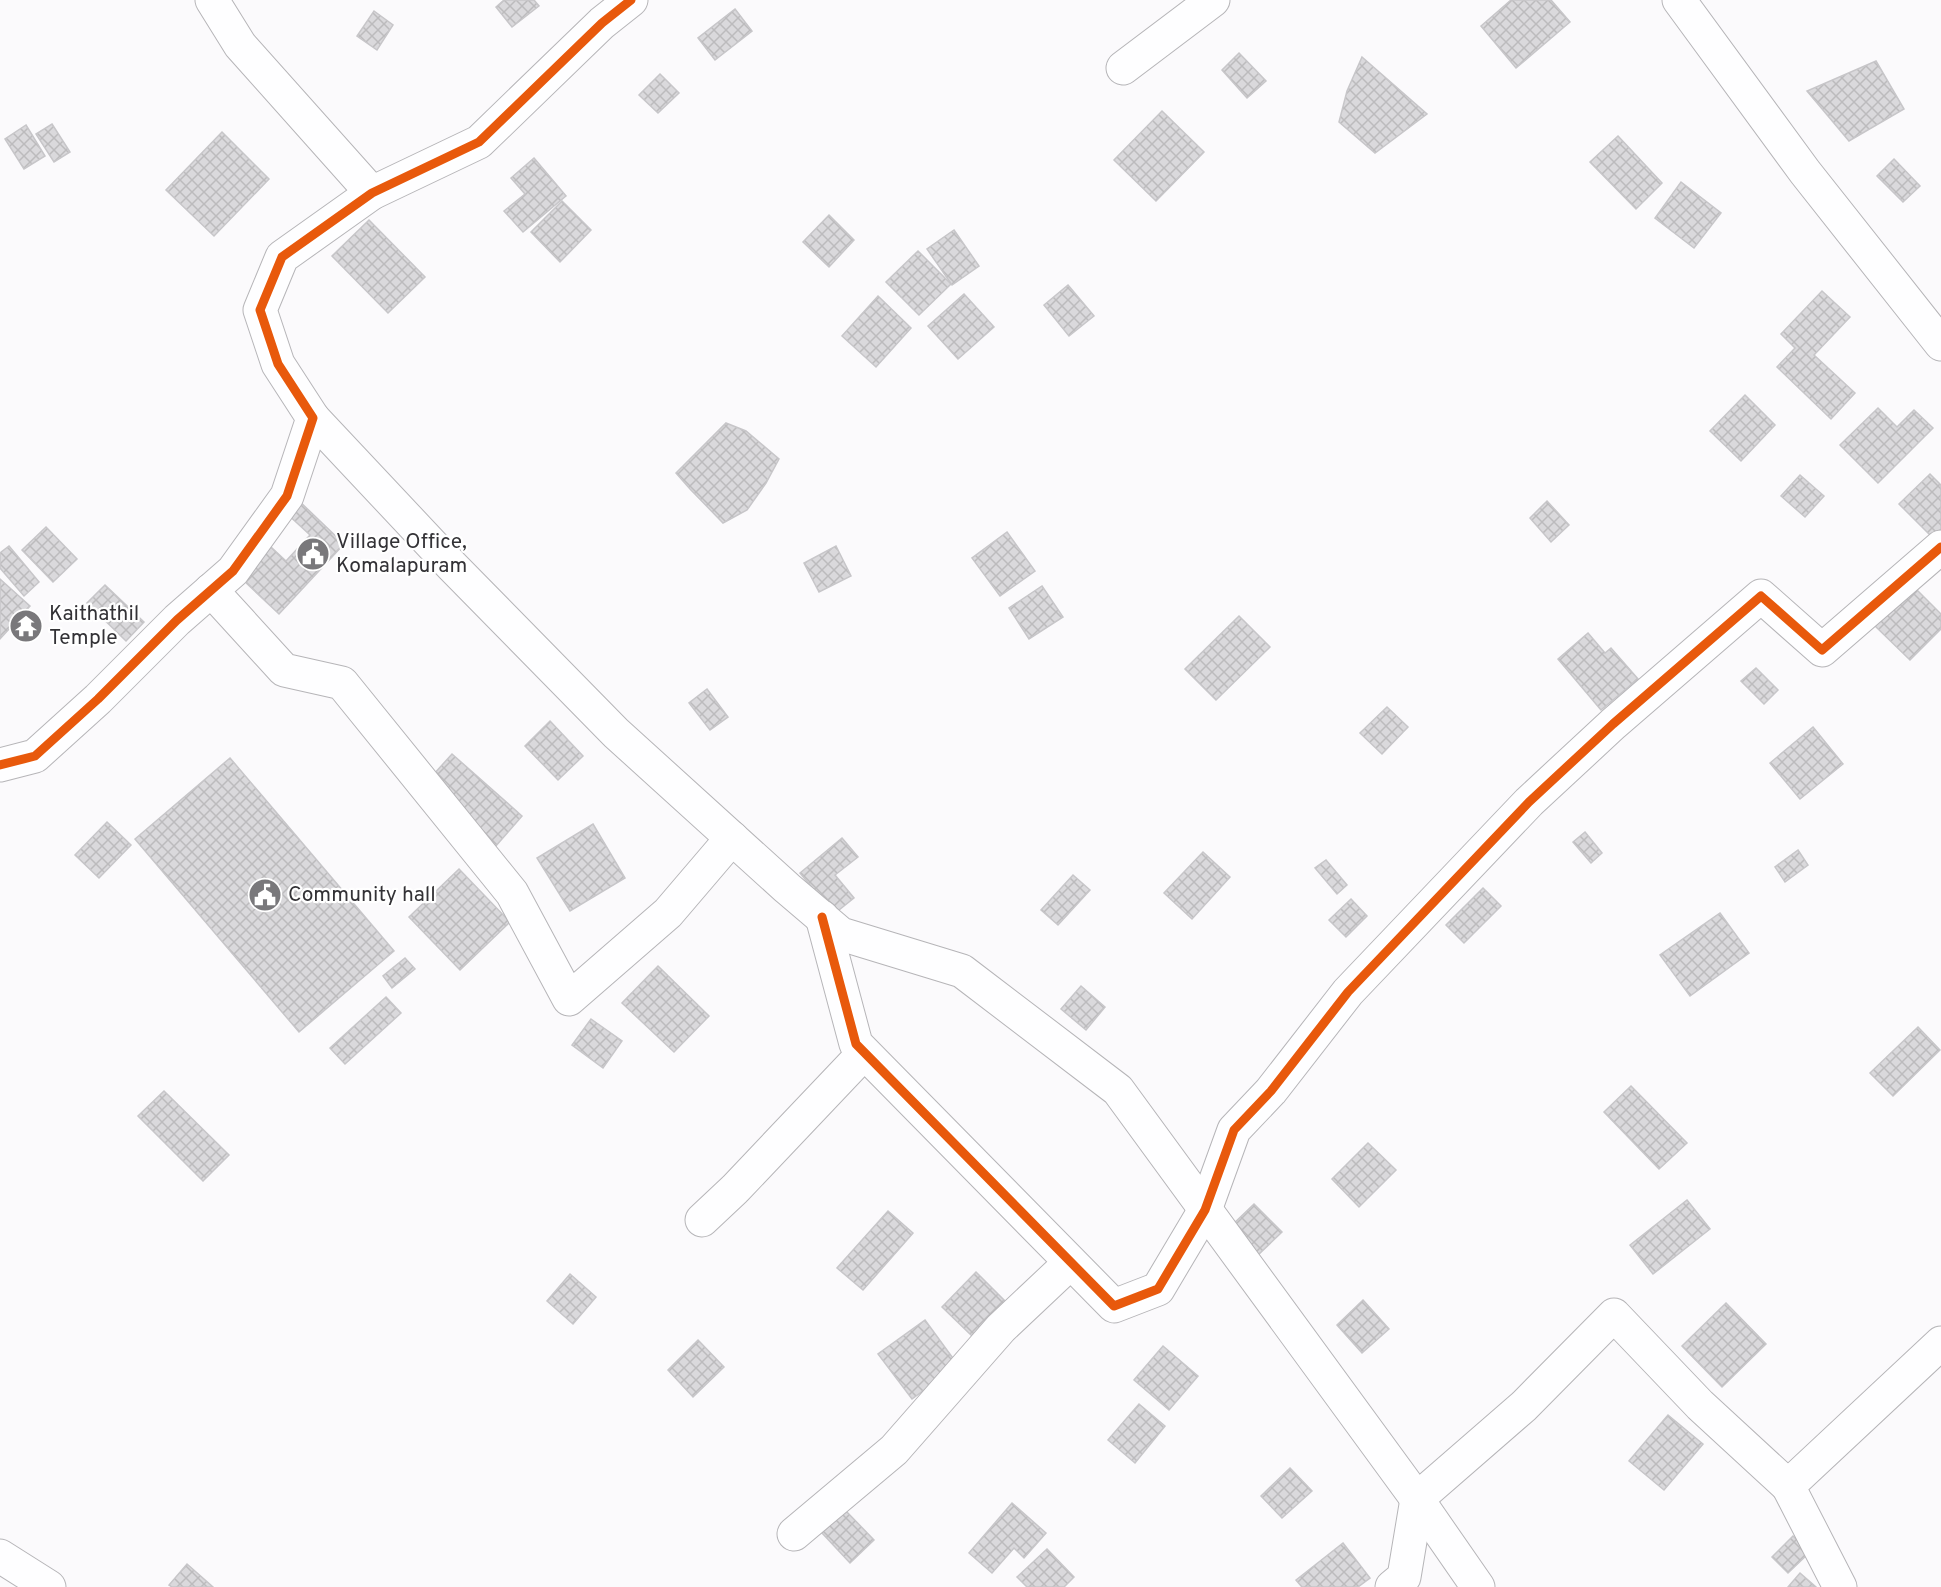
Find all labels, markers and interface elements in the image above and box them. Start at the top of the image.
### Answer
place label: Village Office, Komalapuram [336,529,467,580]
public building icon: Village Office, Komalapuram [295,536,331,572]
place label: Kaithathil Temple [49,601,139,652]
temple icon: Kaithathil Temple [8,608,44,644]
public building icon: Community hall [247,877,283,913]
place label: Community hall [288,882,436,909]

